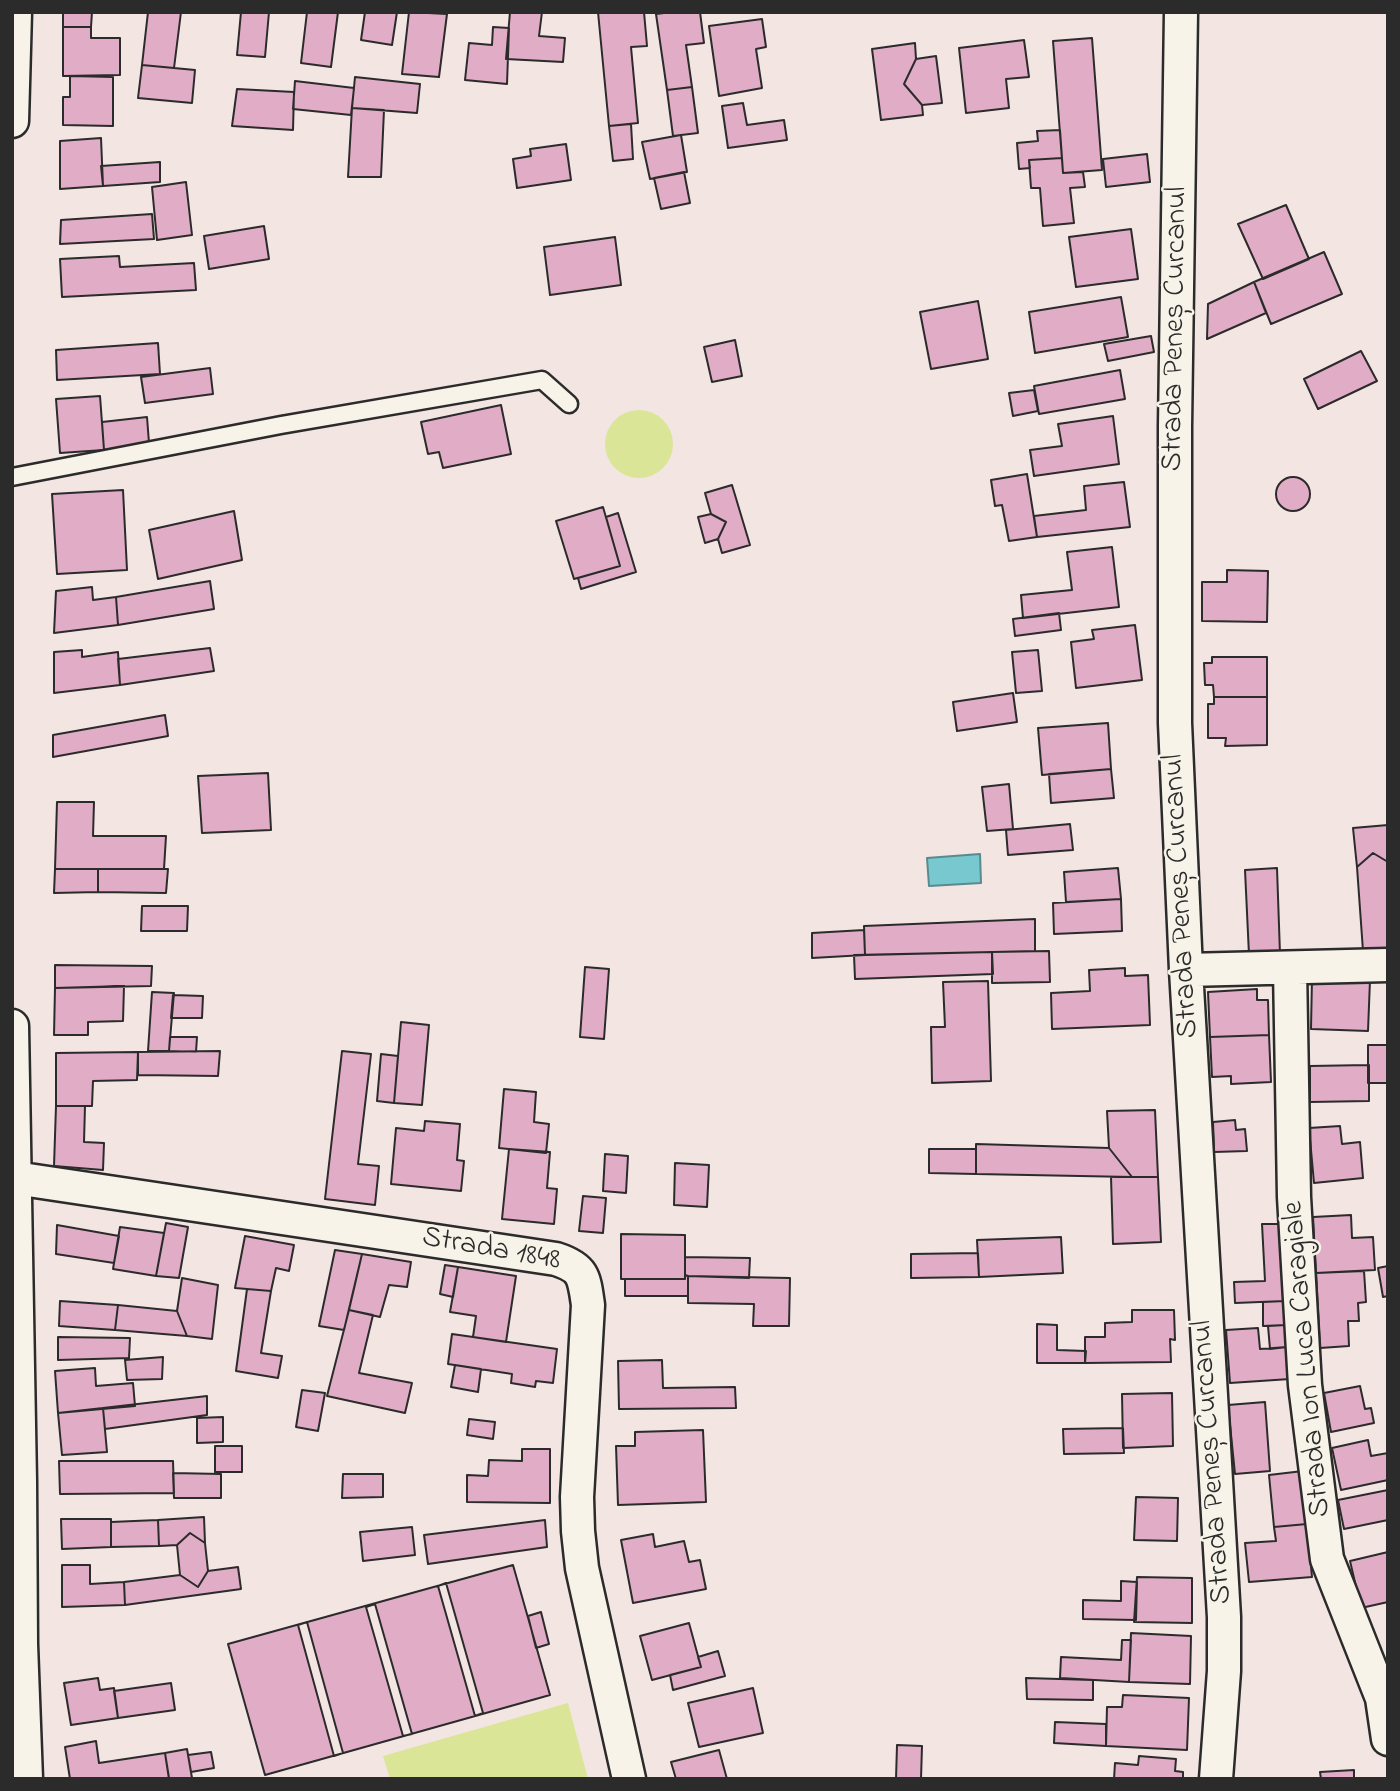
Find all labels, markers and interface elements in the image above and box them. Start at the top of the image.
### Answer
street label: Strada Peneș Curcanul [1157,186,1197,472]
street label: Strada Peneș Curcanul [1158,753,1208,1039]
street label: Strada Ion Luca Caragiale [1277,1199,1341,1519]
street label: Strada 1848 [419,1221,563,1281]
street label: Strada Peneș Curcanul [1186,1319,1242,1605]

